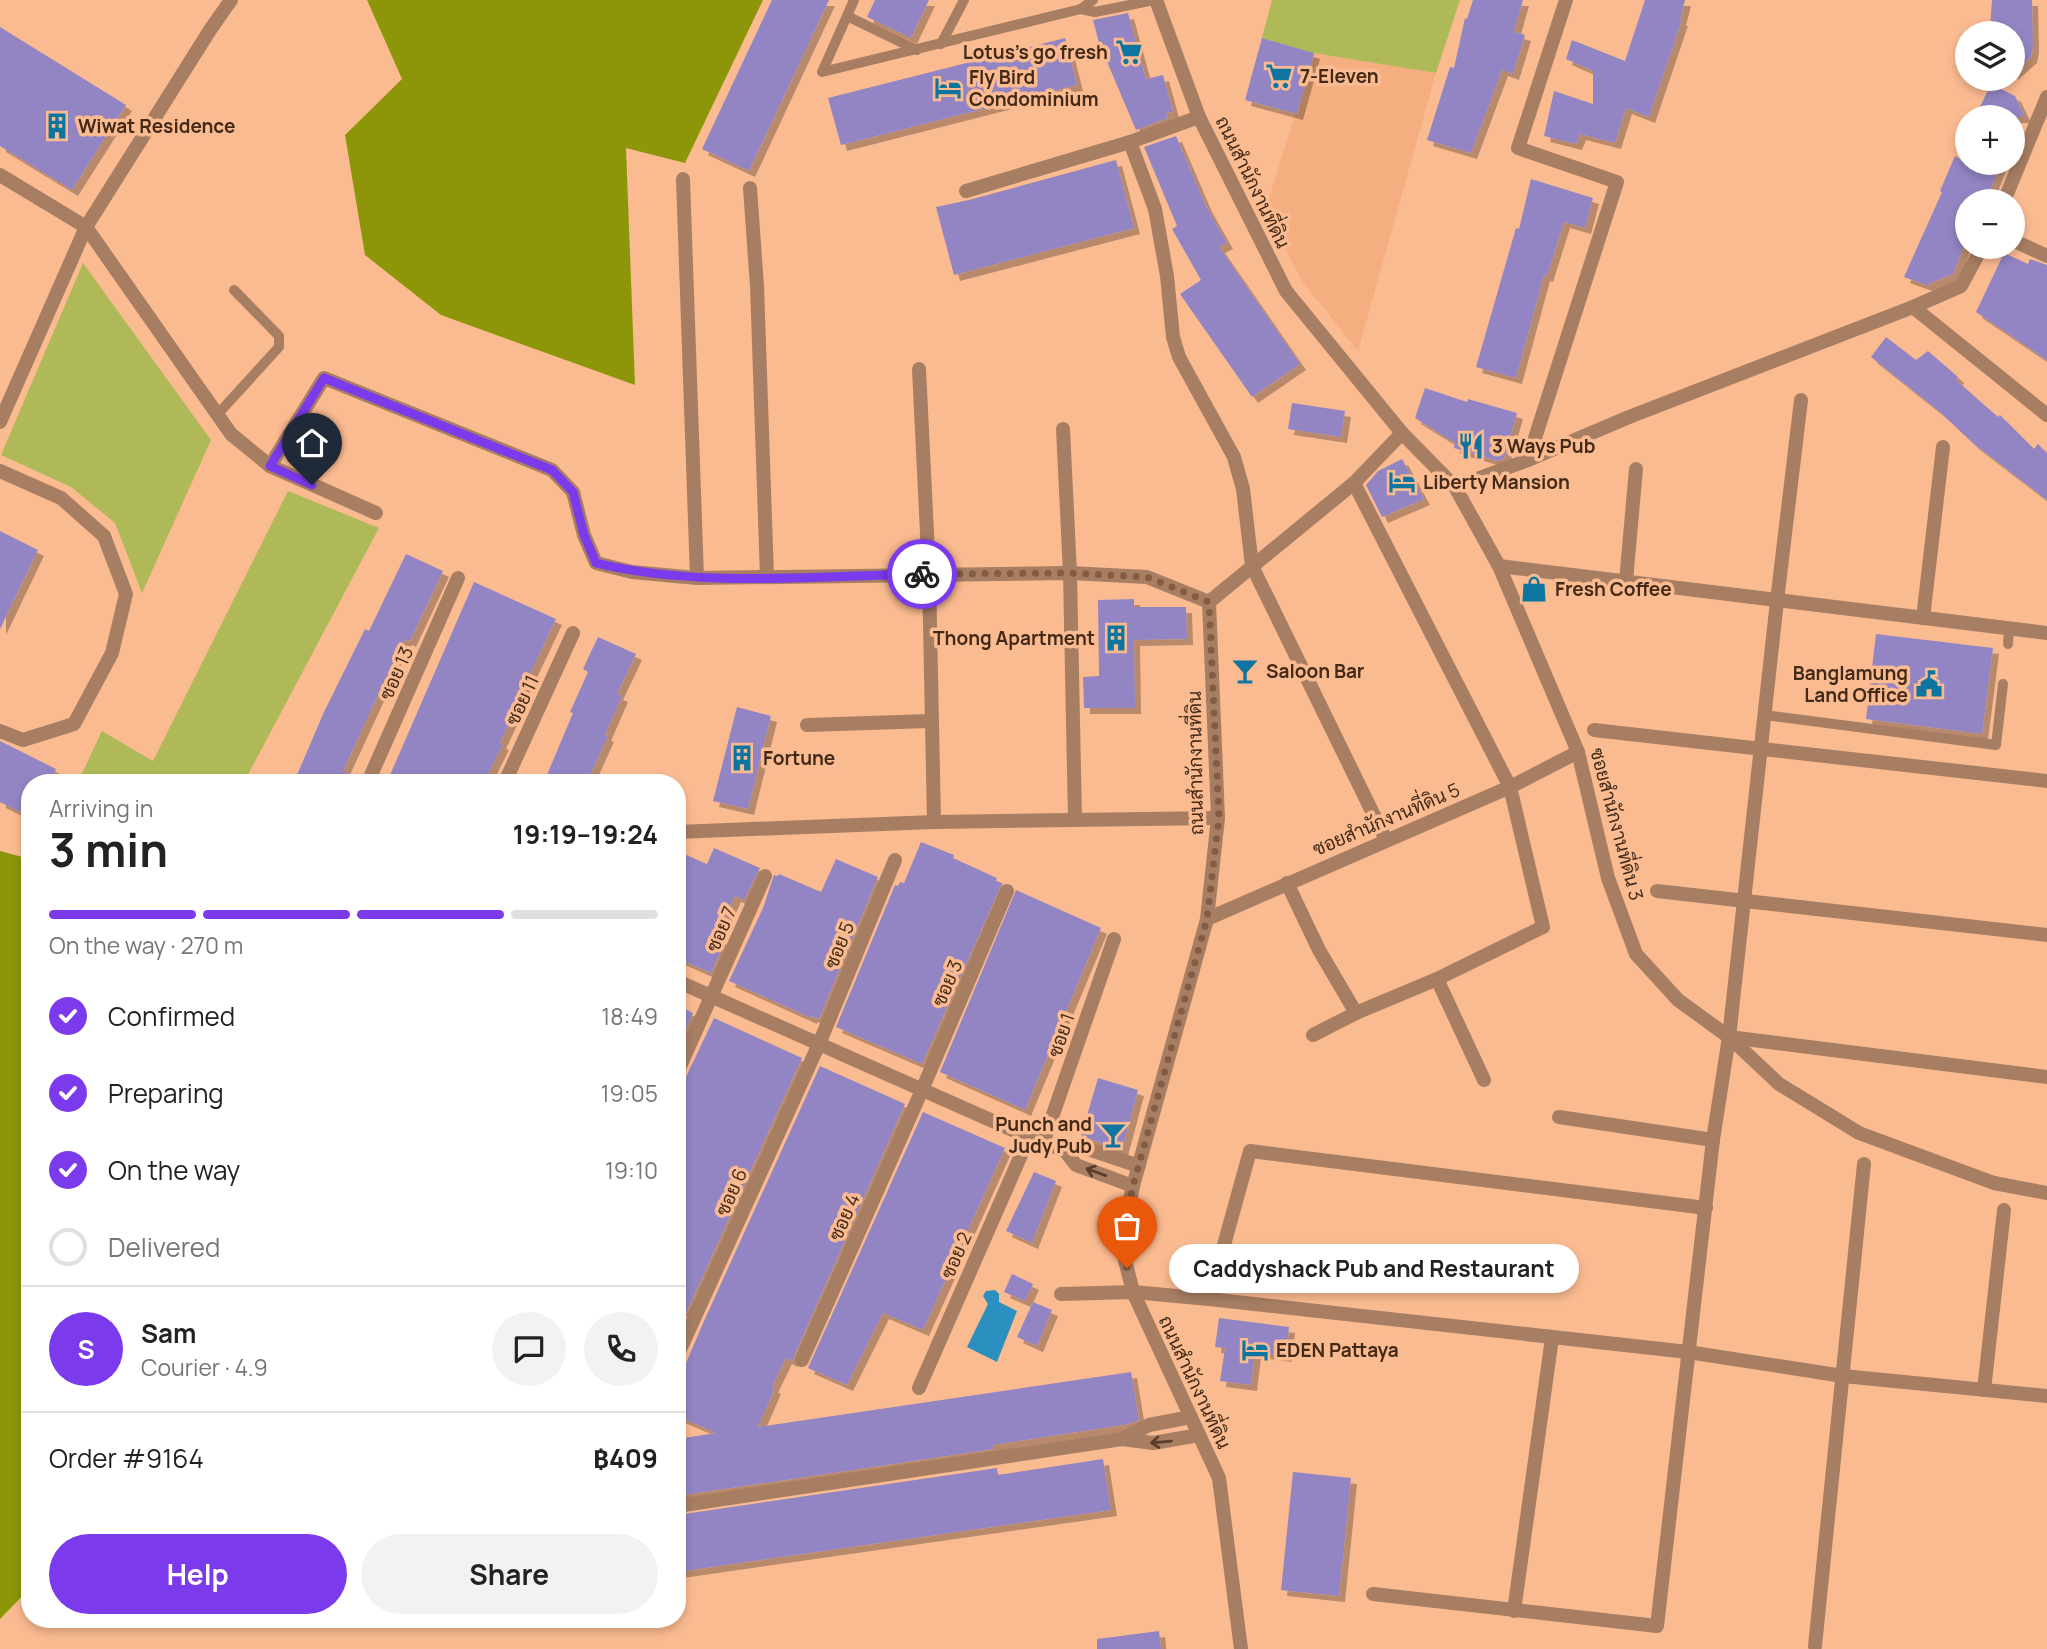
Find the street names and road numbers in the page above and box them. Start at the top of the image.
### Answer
street label: ถนนสำนักงานที่ดิน [1210,110,1300,253]
street label: ซอย 13 [373,642,419,704]
street label: ซอย 11 [499,671,545,729]
street label: ถนนสำนักงานที่ดิน [1177,691,1209,835]
street label: ซอยสำนักงานที่ดิน 3 [1584,744,1654,903]
street label: ซอยสำนักงานที่ดิน 5 [1307,773,1464,862]
street label: ซอย 7 [700,902,742,956]
street label: ซอย 5 [818,918,860,972]
street label: ซอย 3 [926,956,968,1010]
street label: ซอย 1 [1041,1010,1081,1060]
street label: ซอย 6 [709,1164,753,1220]
street label: ซอย 4 [822,1189,866,1245]
street label: ซอย 2 [934,1228,978,1282]
street label: ถนนสำนักงานที่ดิน [1153,1309,1241,1453]

